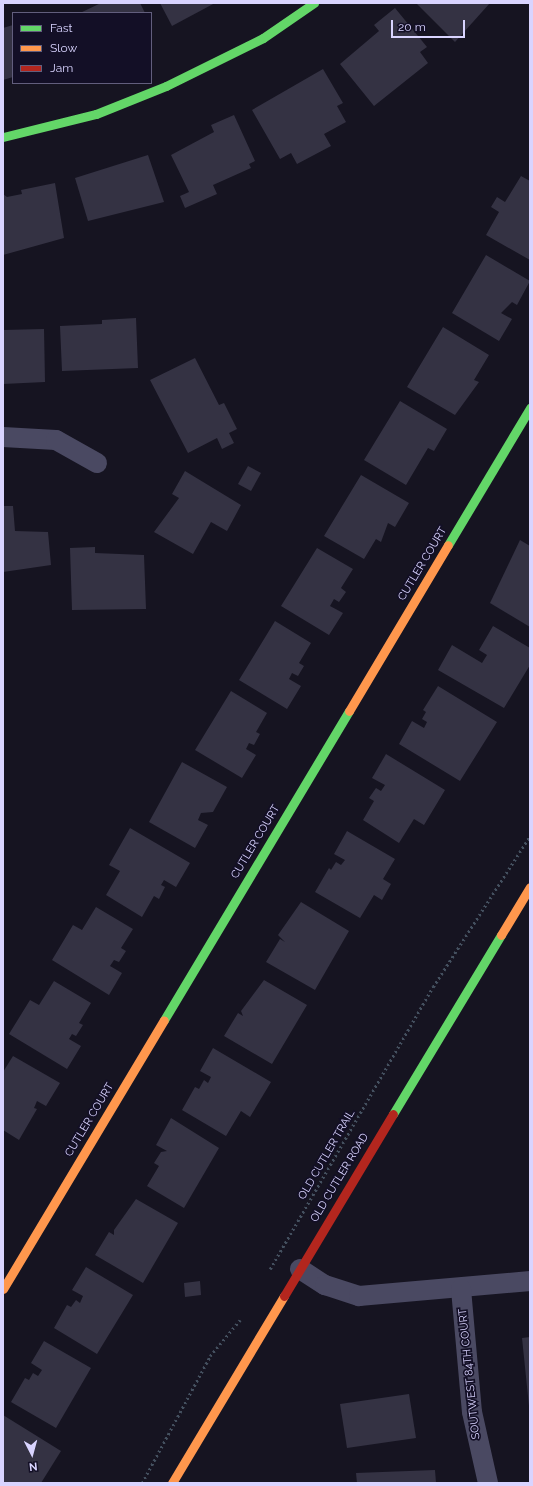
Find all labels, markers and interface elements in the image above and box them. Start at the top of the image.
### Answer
legend [12,12,152,84]
scale bar [393,12,467,38]
text: 20 m [398,20,426,34]
text: Fast [50,21,73,35]
text: Slow [50,41,77,55]
text: Jam [50,61,73,75]
street label: CUTLER COURT [396,525,450,603]
street label: CUTLER COURT [229,803,283,881]
street label: CUTLER COURT [63,1081,117,1159]
street label: OLD CUTLER TRAIL [296,1108,358,1202]
street label: OLD CUTLER ROAD [308,1131,372,1225]
street label: SOUTWEST 84TH COURT [457,1308,483,1440]
north arrow [12,1434,52,1474]
text: N [28,1460,38,1473]

